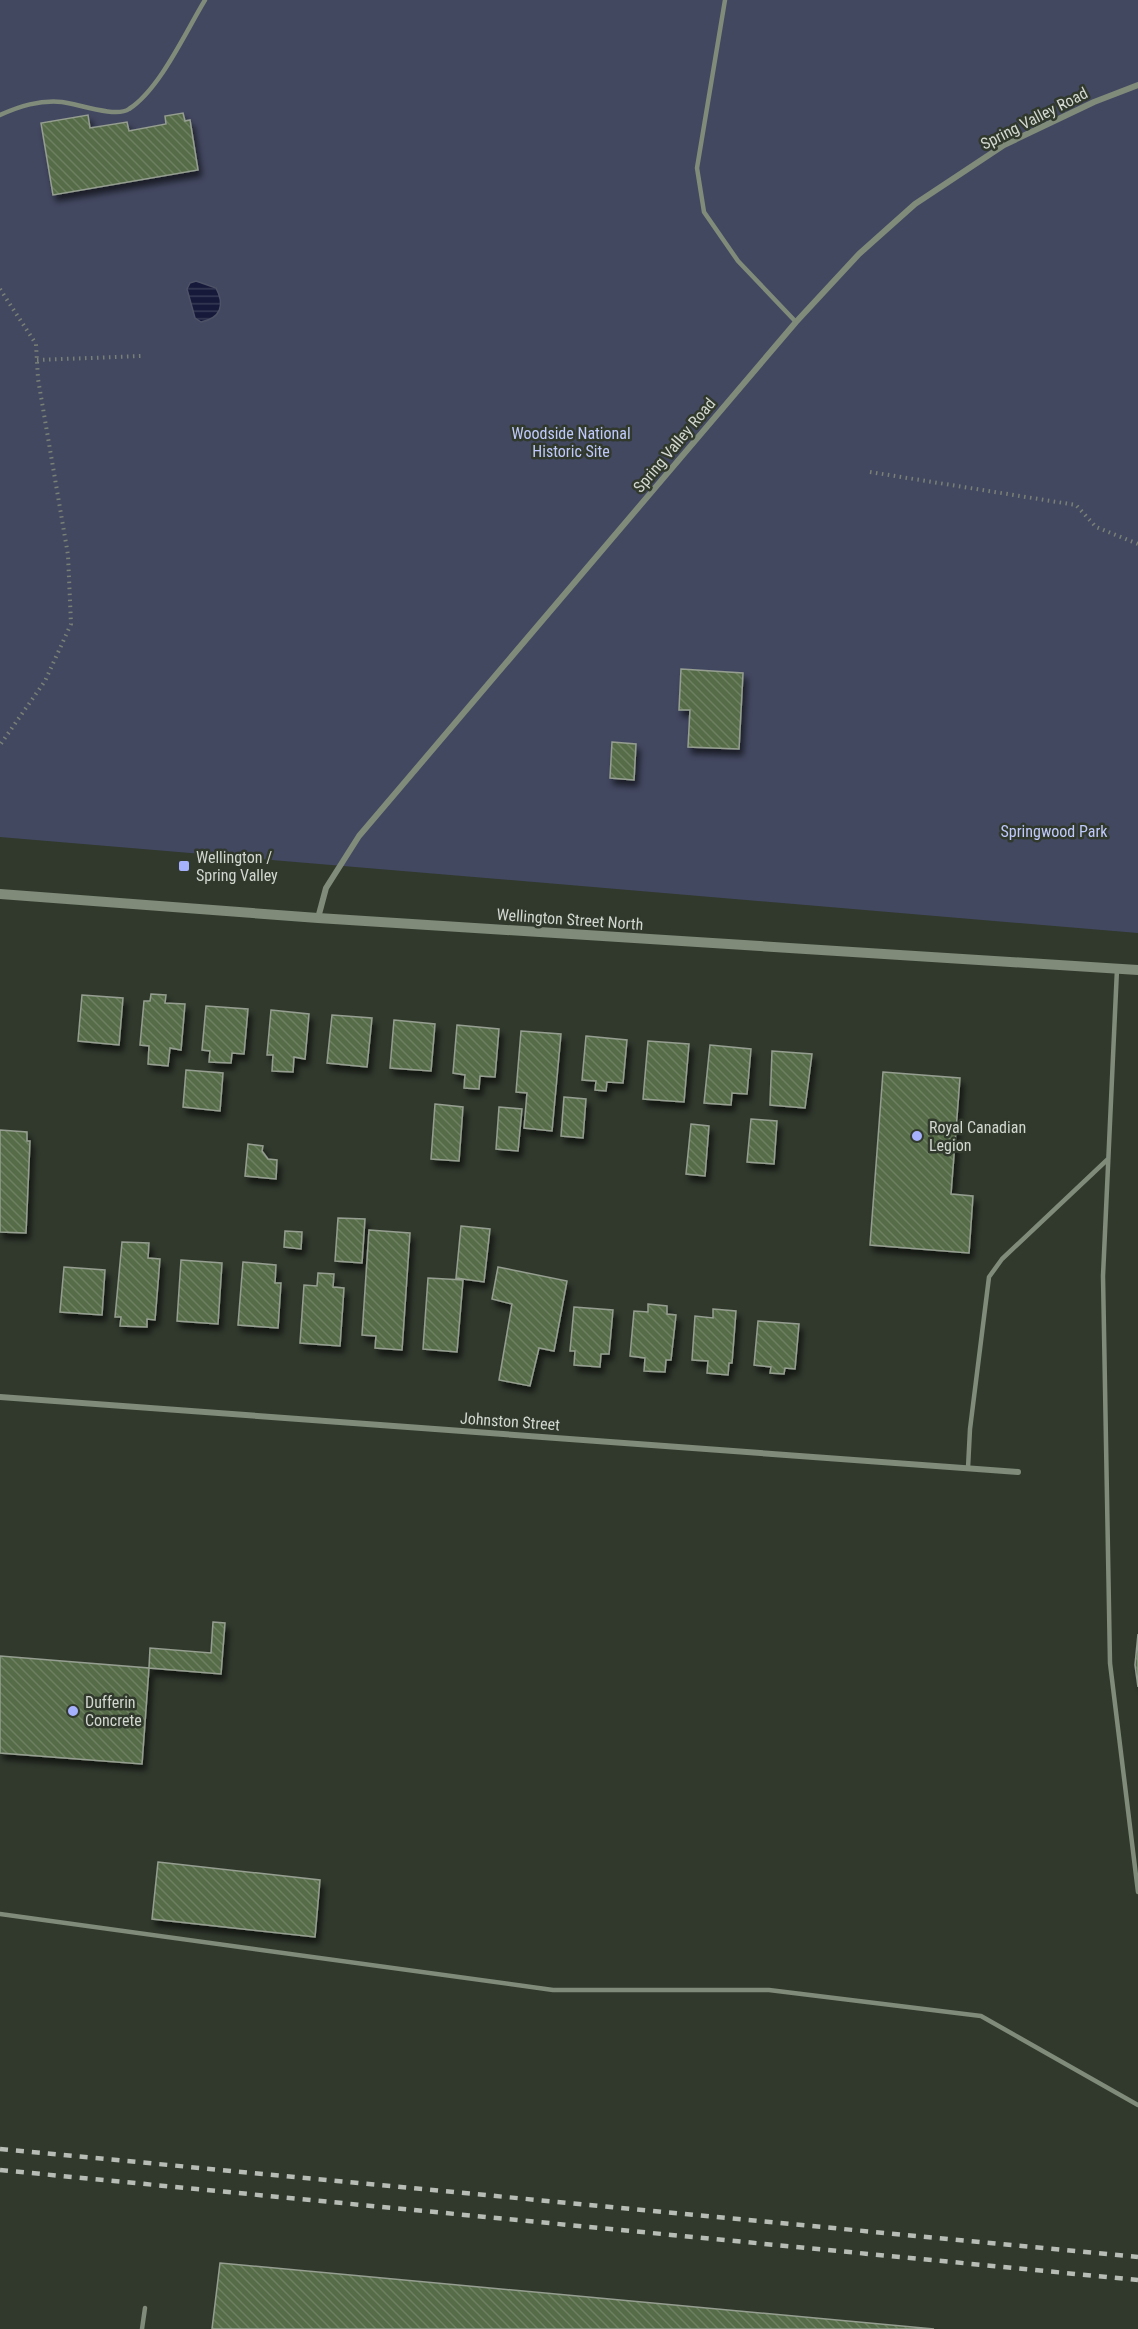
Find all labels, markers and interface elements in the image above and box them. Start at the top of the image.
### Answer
street label: Spring Valley Road [978,83,1091,154]
street label: Spring Valley Road [629,394,719,496]
park label: Woodside National Historic Site [511,424,631,461]
park label: Springwood Park [1001,822,1108,841]
place label: Wellington / Spring Valley [196,848,278,885]
marker: Wellington / Spring Valley [177,859,191,873]
street label: Wellington Street North [496,905,644,934]
place label: Royal Canadian Legion [929,1118,1026,1155]
marker: Royal Canadian Legion [910,1129,924,1143]
street label: Johnston Street [459,1409,561,1434]
place label: Dufferin Concrete [85,1693,142,1730]
marker: Dufferin Concrete [66,1704,80,1718]

